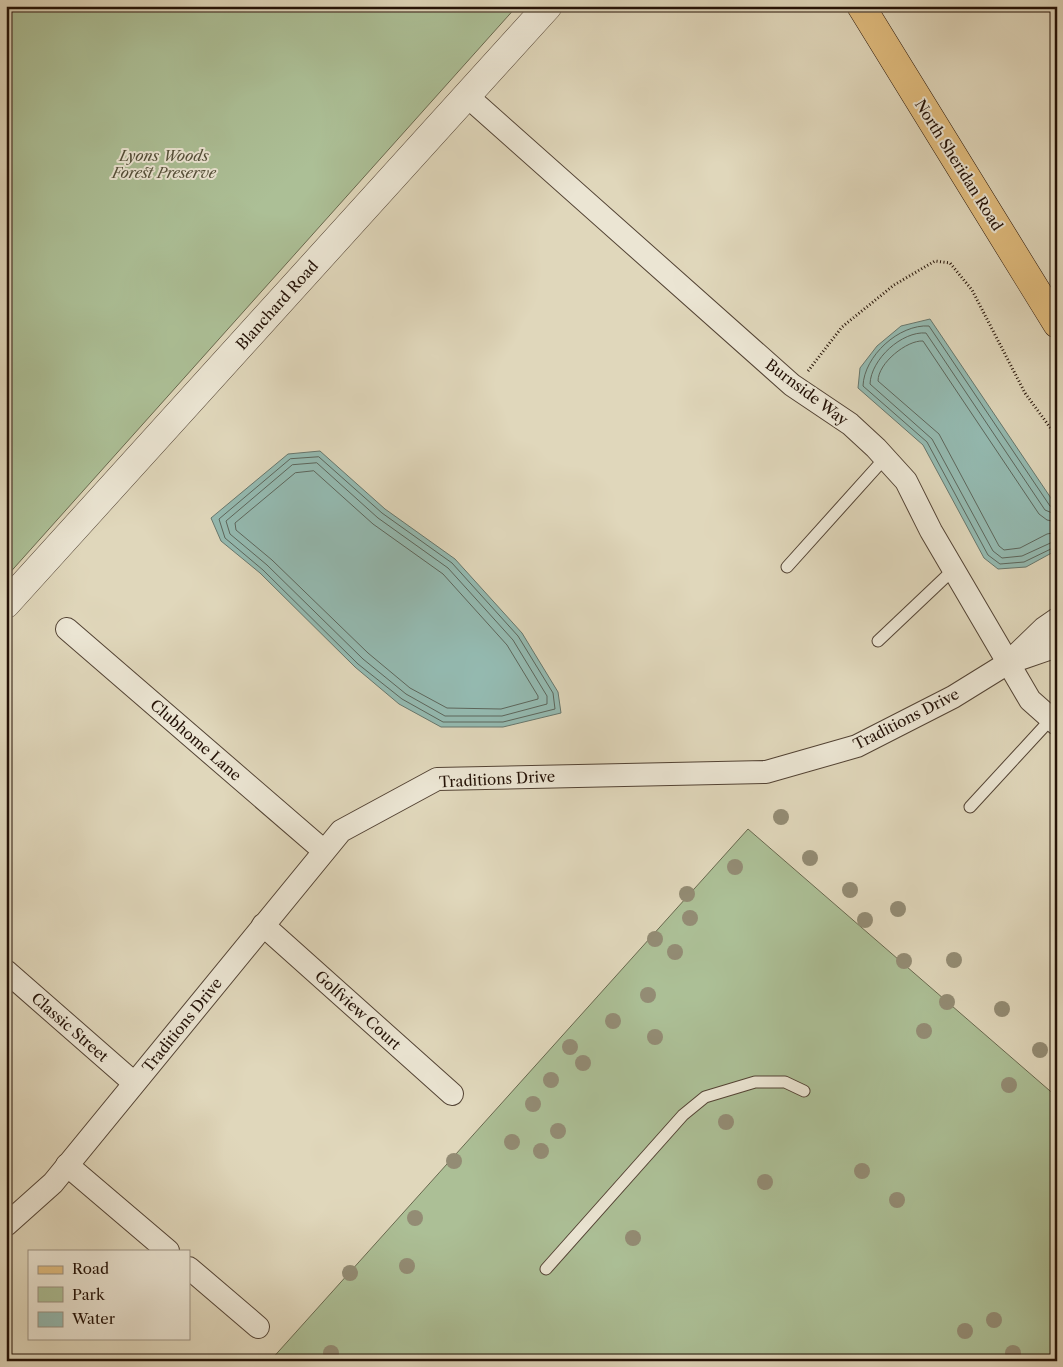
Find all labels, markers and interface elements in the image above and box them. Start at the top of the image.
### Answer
street label: North Sheridan Road [911,96,1007,234]
park label: Lyons Woods Forest Preserve [111,146,217,182]
street label: Blanchard Road [232,256,322,354]
street label: Burnside Way [762,355,853,430]
street label: Traditions Drive [850,684,962,754]
street label: Clubhome Lane [146,695,246,785]
street label: Traditions Drive [439,766,555,792]
street label: Golfview Court [311,966,406,1054]
street label: Traditions Drive [138,974,226,1076]
street label: Classic Street [28,988,113,1066]
legend [28,1250,190,1340]
text: Road [72,1259,109,1278]
text: Park [72,1285,106,1304]
text: Water [71,1309,116,1328]

